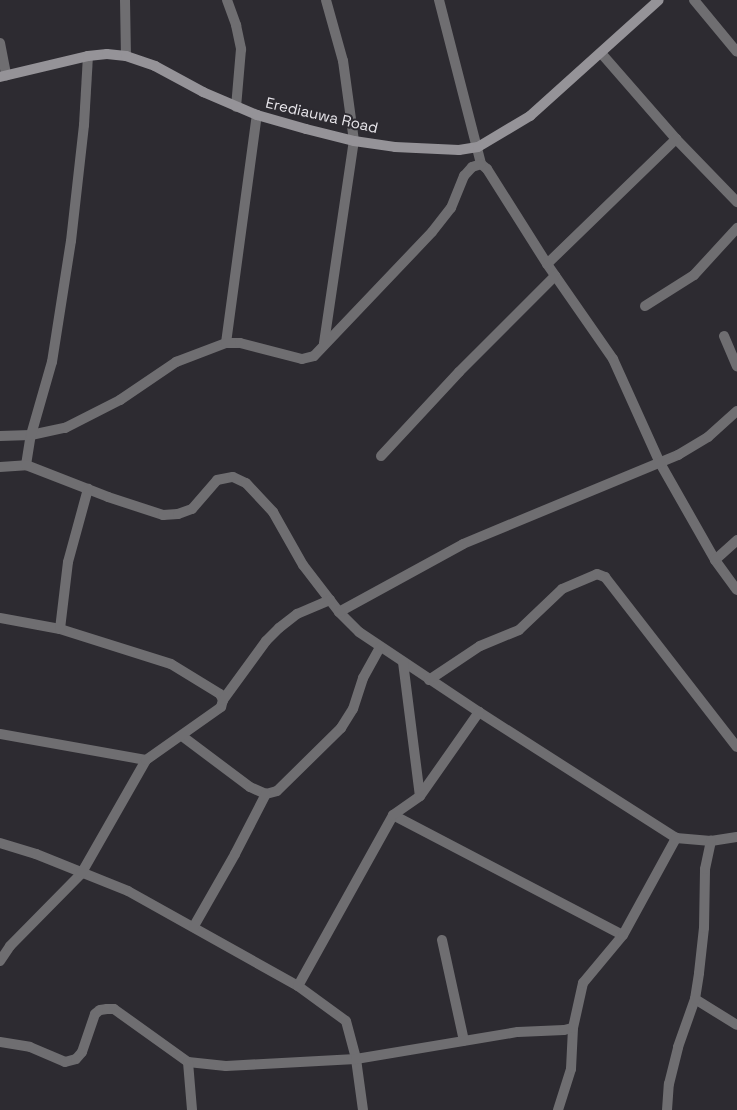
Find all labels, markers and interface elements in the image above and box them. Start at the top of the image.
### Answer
street label: Erediauwa Road [264,93,380,137]

